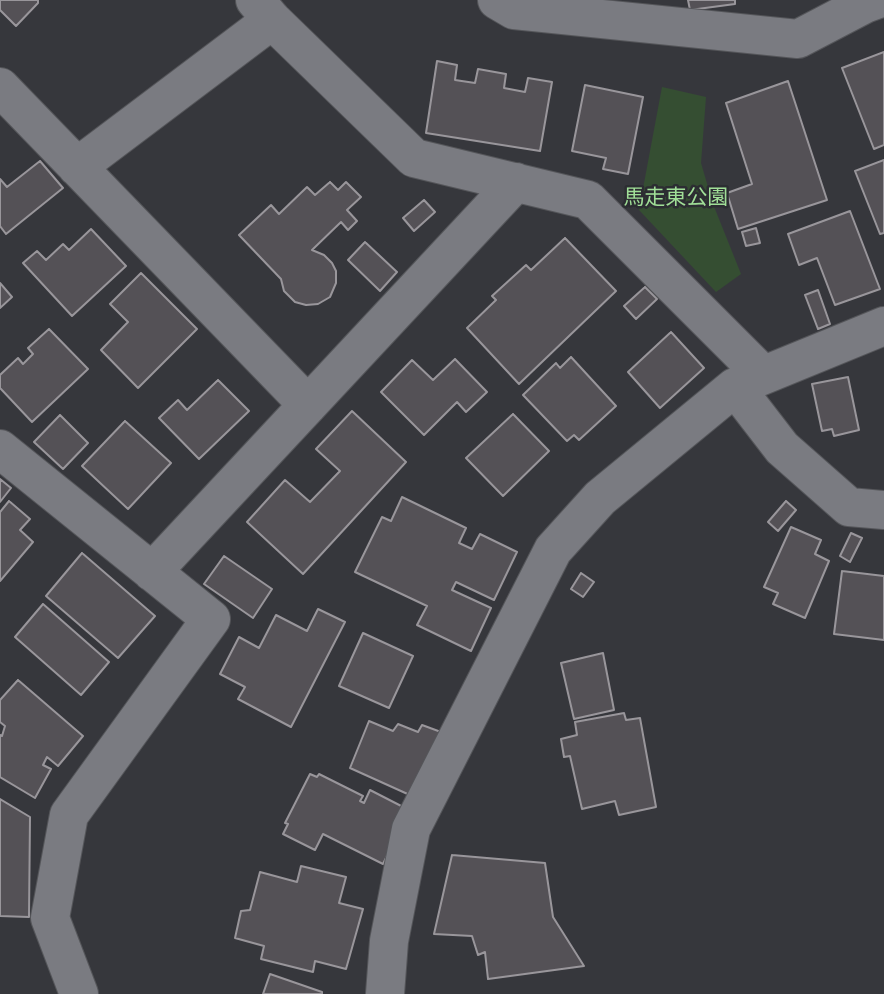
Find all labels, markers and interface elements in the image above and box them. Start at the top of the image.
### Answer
park label: 馬走東公園 [624,185,728,211]

